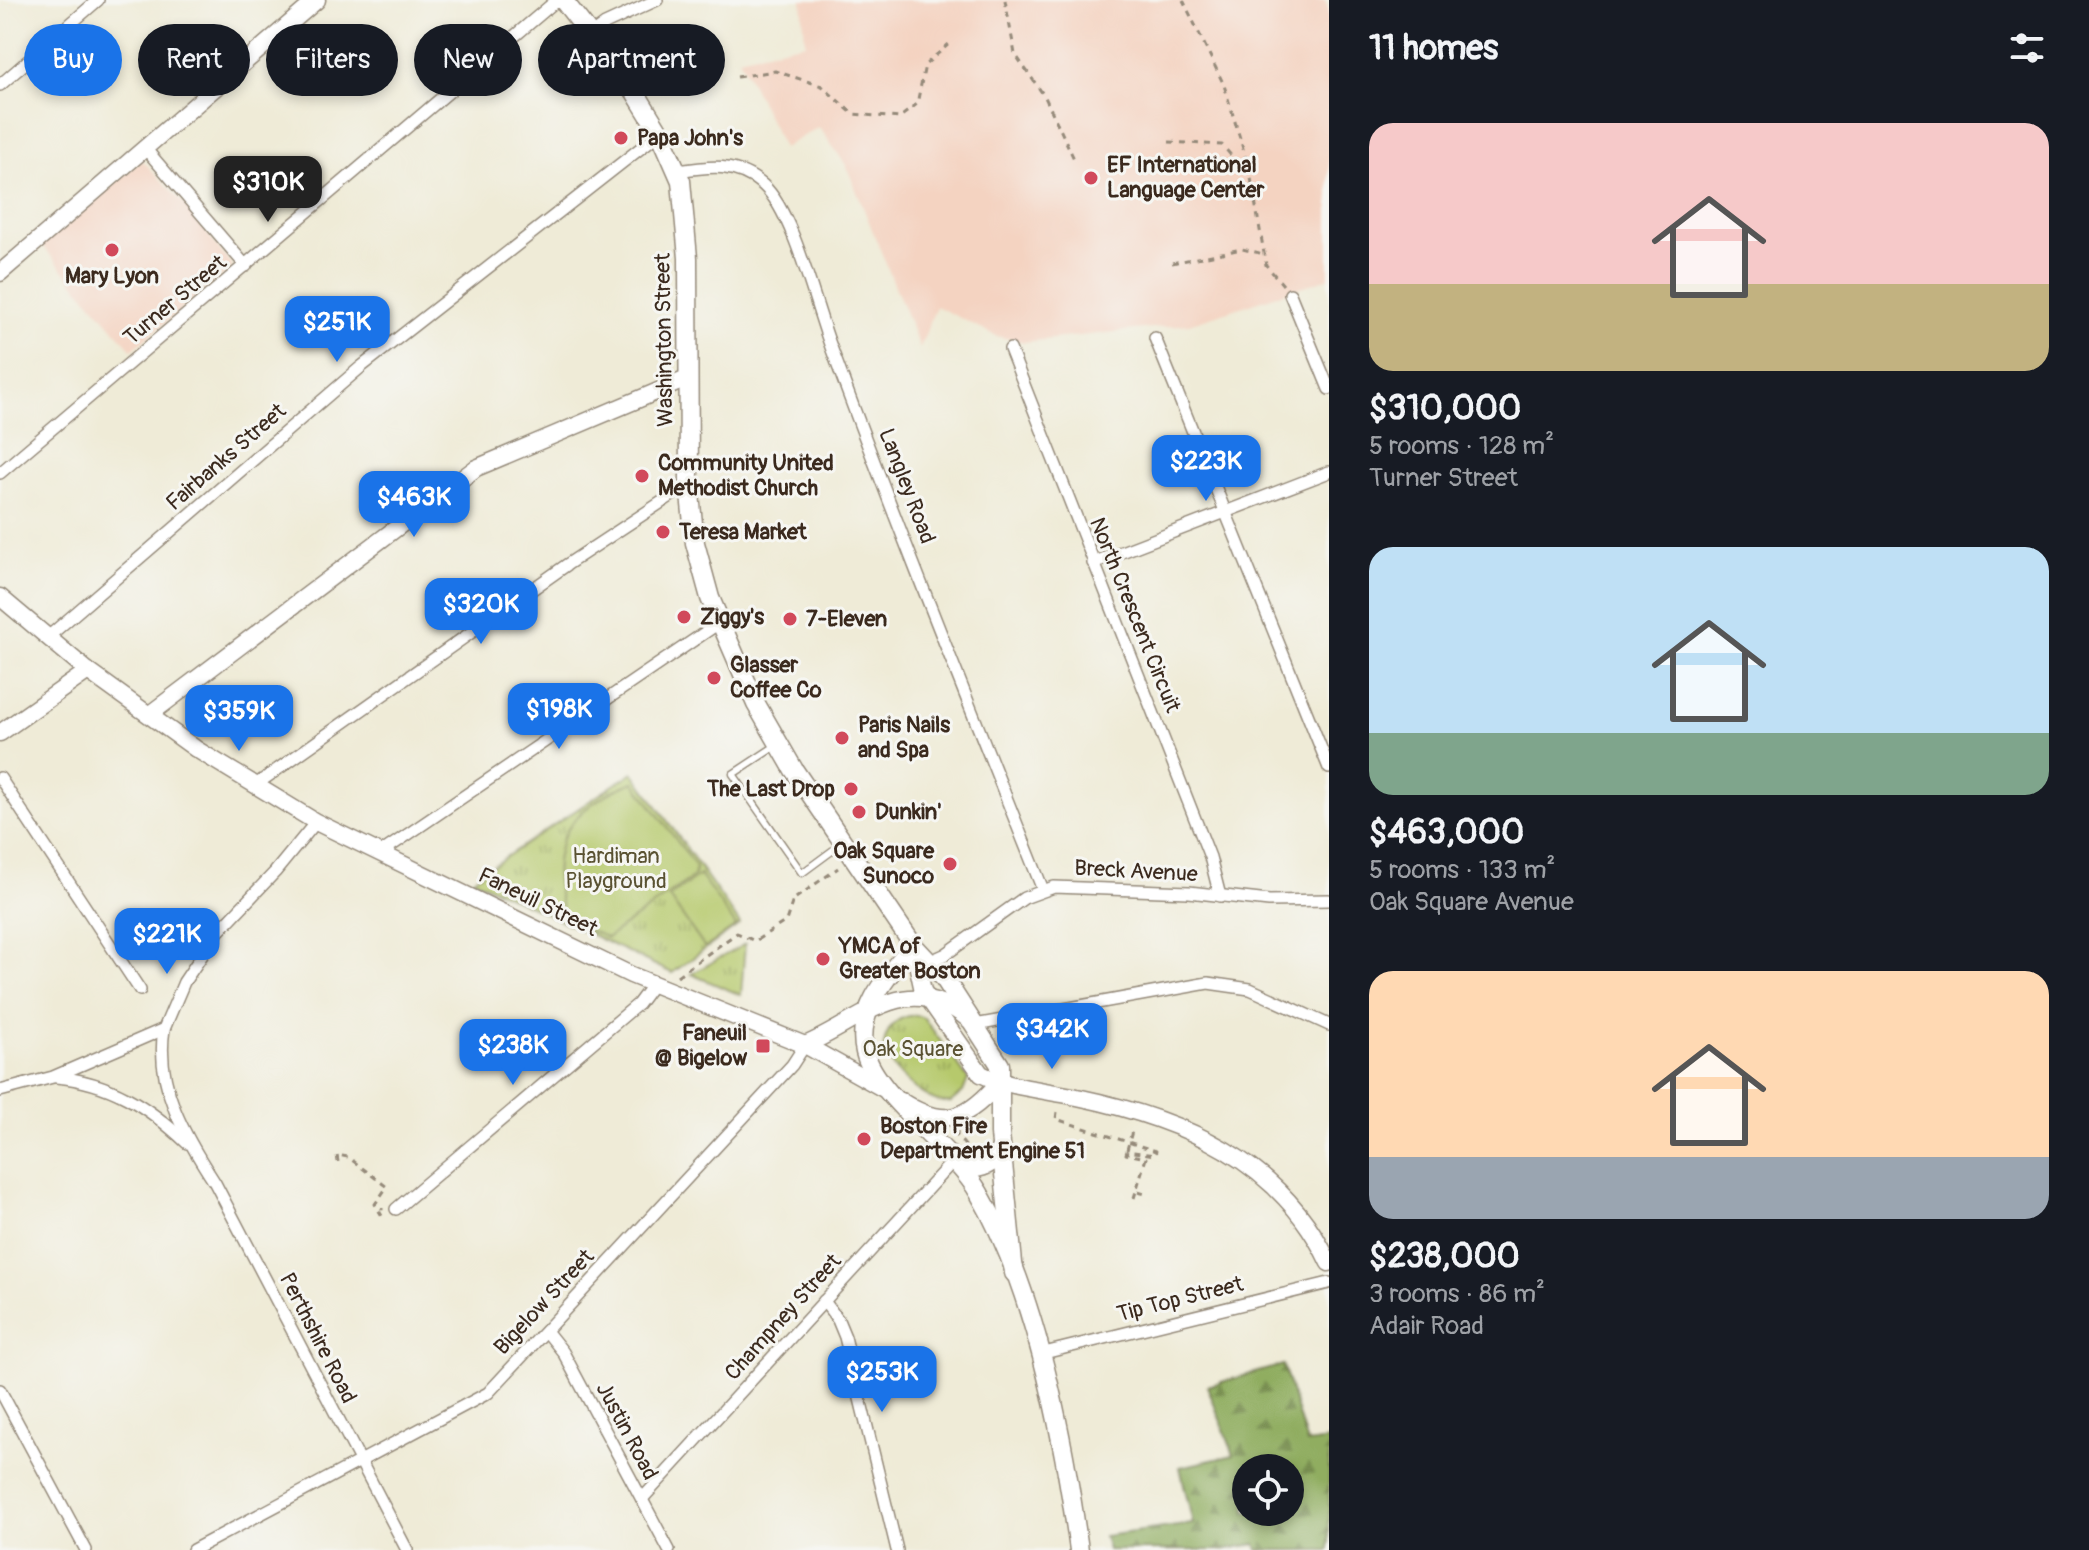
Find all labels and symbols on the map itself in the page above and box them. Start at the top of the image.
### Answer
place label: Papa John's [637,124,743,152]
marker: Papa John's [612,129,630,147]
place label: EF International Language Center [1107,151,1265,204]
pin: $310K [212,156,324,224]
marker: EF International Language Center [1082,169,1100,187]
marker: Mary Lyon [103,241,121,259]
street label: Turner Street [118,249,232,351]
street label: Washington Street [648,253,680,427]
place label: Mary Lyon [65,262,159,290]
pin: $251K [281,296,393,364]
street label: Fairbanks Street [160,397,292,517]
street label: Langley Road [872,424,942,548]
pin: $223K [1150,435,1262,503]
place label: Community United Methodist Church [658,449,834,502]
marker: Community United Methodist Church [633,467,651,485]
pin: $463K [358,471,470,539]
street label: North Crescent Circuit [1083,513,1187,717]
place label: Teresa Market [678,518,808,546]
marker: Teresa Market [654,523,672,541]
pin: $320K [425,578,537,646]
place label: Ziggy's [700,603,764,631]
place label: 7-Eleven [806,605,887,633]
marker: Ziggy's [675,608,693,626]
marker: 7-Eleven [781,610,799,628]
place label: Glasser Coffee Co [730,651,822,704]
marker: Glasser Coffee Co [705,669,723,687]
pin: $198K [503,683,615,751]
pin: $359K [183,685,295,753]
place label: Paris Nails and Spa [858,711,950,764]
marker: Paris Nails and Spa [833,729,851,747]
place label: The Last Drop [706,775,835,803]
marker: The Last Drop [842,780,860,798]
place label: Dunkin' [875,798,942,826]
marker: Dunkin' [850,803,868,821]
place label: Oak Square Sunoco [833,837,935,890]
park label: Hardiman Playground [565,842,667,895]
street label: Breck Avenue [1074,854,1199,888]
marker: Oak Square Sunoco [941,855,959,873]
street label: Faneuil Street [474,861,602,943]
pin: $221K [111,908,223,976]
place label: YMCA of Greater Boston [838,932,981,985]
marker: YMCA of Greater Boston [814,950,832,968]
pin: $342K [996,1003,1108,1071]
pin: $238K [457,1019,569,1087]
place label: Faneuil @ Bigelow [655,1019,747,1072]
park label: Oak Square [863,1035,964,1063]
marker: Faneuil @ Bigelow [754,1037,772,1055]
place label: Boston Fire Department Engine 51 [880,1112,1085,1165]
marker: Boston Fire Department Engine 51 [855,1130,873,1148]
street label: Bigelow Street [488,1243,600,1361]
street label: Champney Street [719,1248,847,1386]
street label: Perthshire Road [273,1268,363,1408]
street label: Tip Top Street [1114,1270,1246,1328]
pin: $253K [826,1346,938,1414]
street label: Justin Road [590,1377,664,1485]

